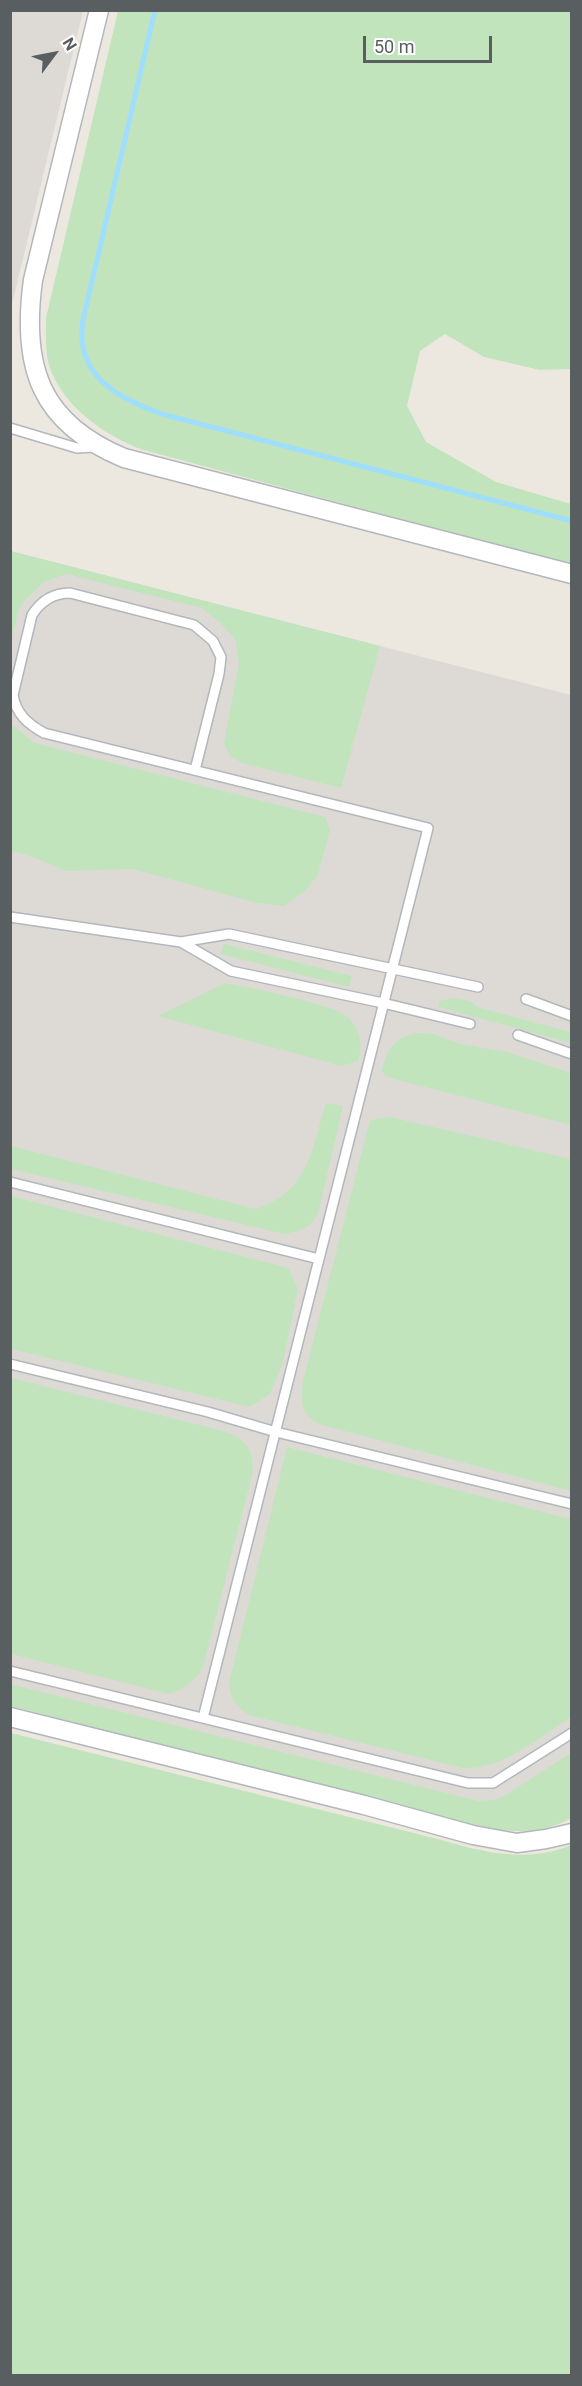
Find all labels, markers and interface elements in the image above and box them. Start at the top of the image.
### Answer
north arrow [24,24,84,84]
scale bar [366,24,495,62]
text: N [59,34,81,54]
text: 50 m [374,36,414,57]

